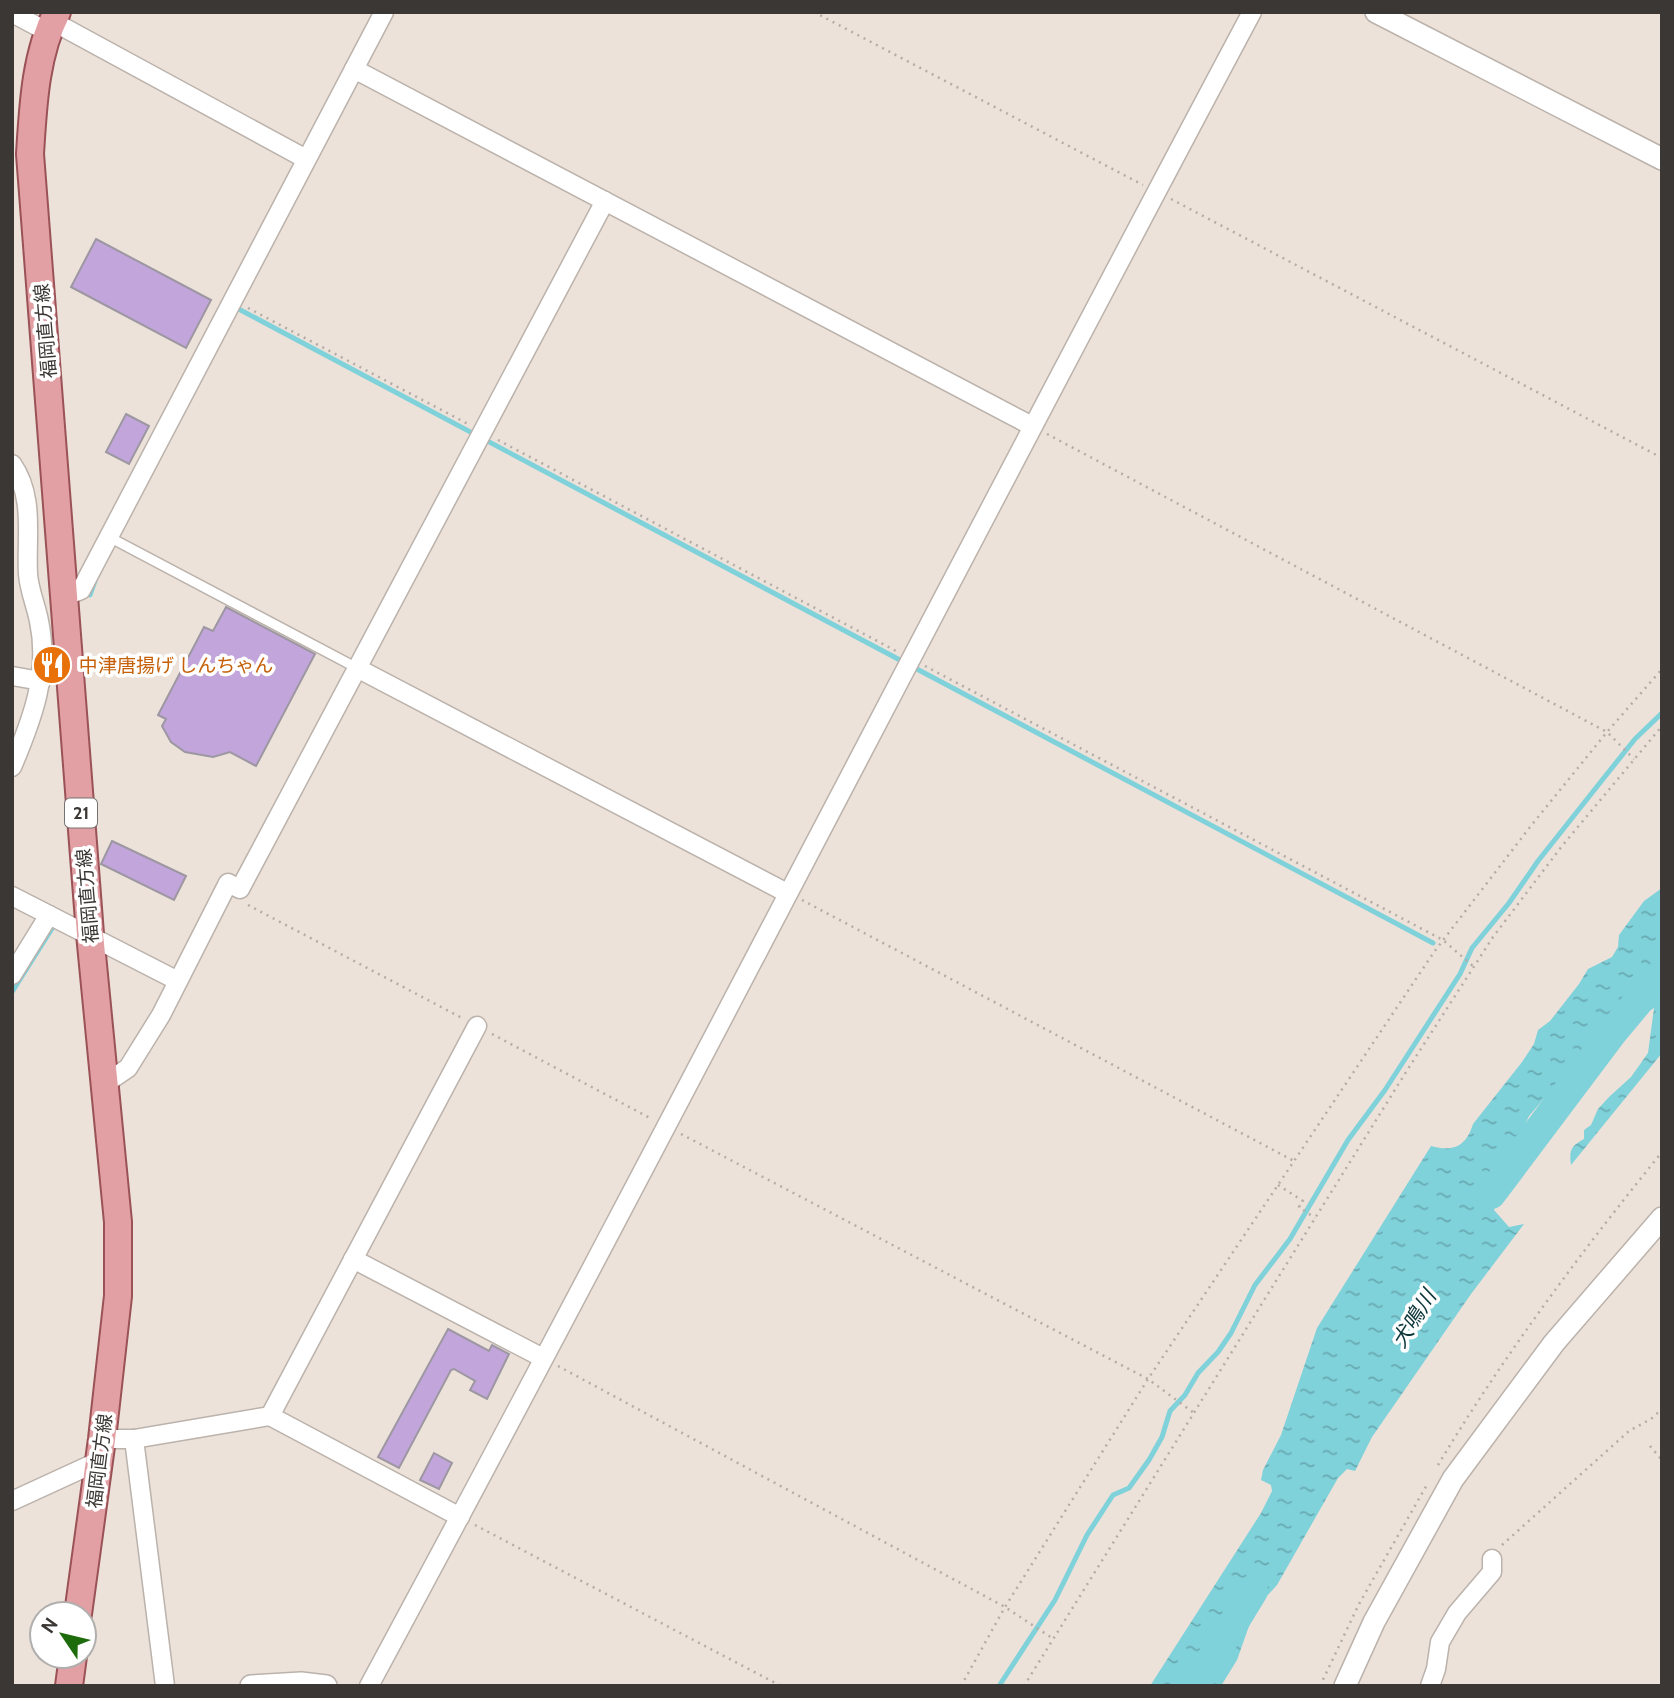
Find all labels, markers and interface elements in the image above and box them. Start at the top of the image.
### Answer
street label: 福岡直方線 [30,283,61,379]
restaurant icon: 中津唐揚げ しんちゃん [31,644,73,686]
place label: 中津唐揚げ しんちゃん [79,654,273,677]
road number: 21 [65,798,97,828]
street label: 福岡直方線 [72,848,103,944]
water label: 犬鳴川 [1386,1284,1442,1352]
street label: 福岡直方線 [82,1413,117,1510]
north arrow [28,1600,98,1670]
text: N [36,1613,63,1638]

